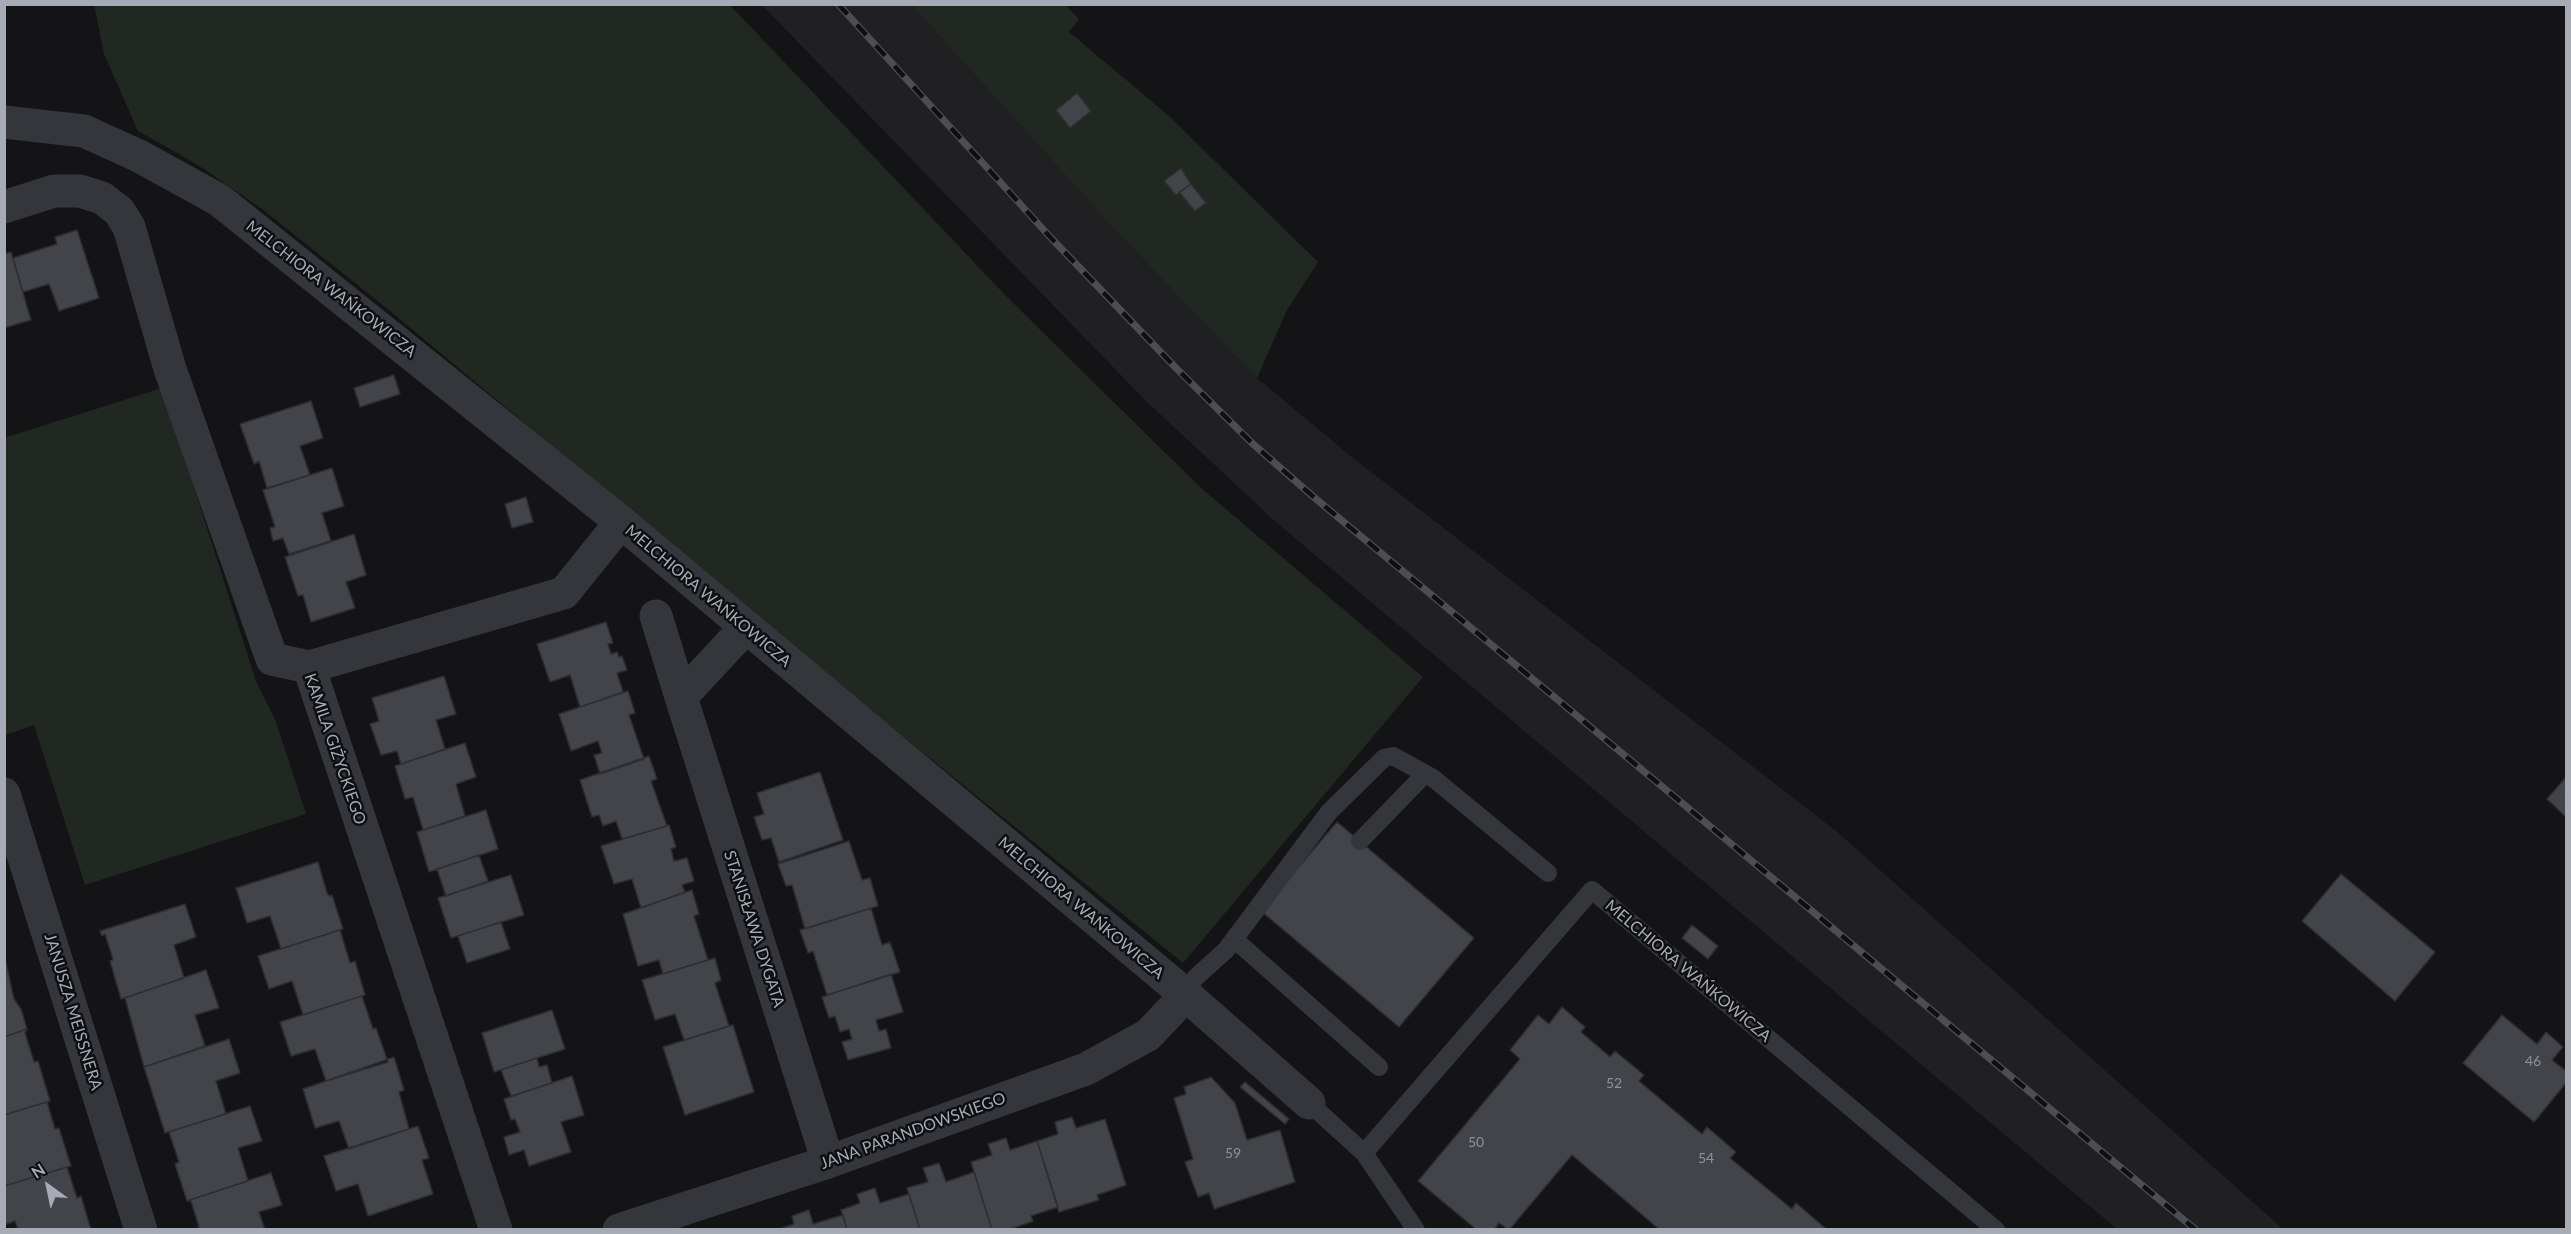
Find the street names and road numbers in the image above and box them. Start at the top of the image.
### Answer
street label: MELCHIORA WAŃKOWICZA [242,217,420,361]
street label: MELCHIORA WAŃKOWICZA [621,521,795,671]
street label: KAMILA GIŻYCKIEGO [300,671,370,827]
street label: MELCHIORA WAŃKOWICZA [994,833,1168,983]
street label: STANISŁAWA DYGATA [720,848,788,1010]
street label: MELCHIORA WAŃKOWICZA [1601,896,1775,1046]
street label: JANUSZA MEISSNERA [40,931,106,1093]
street label: JANA PARANDOWSKIEGO [818,1088,1008,1174]

